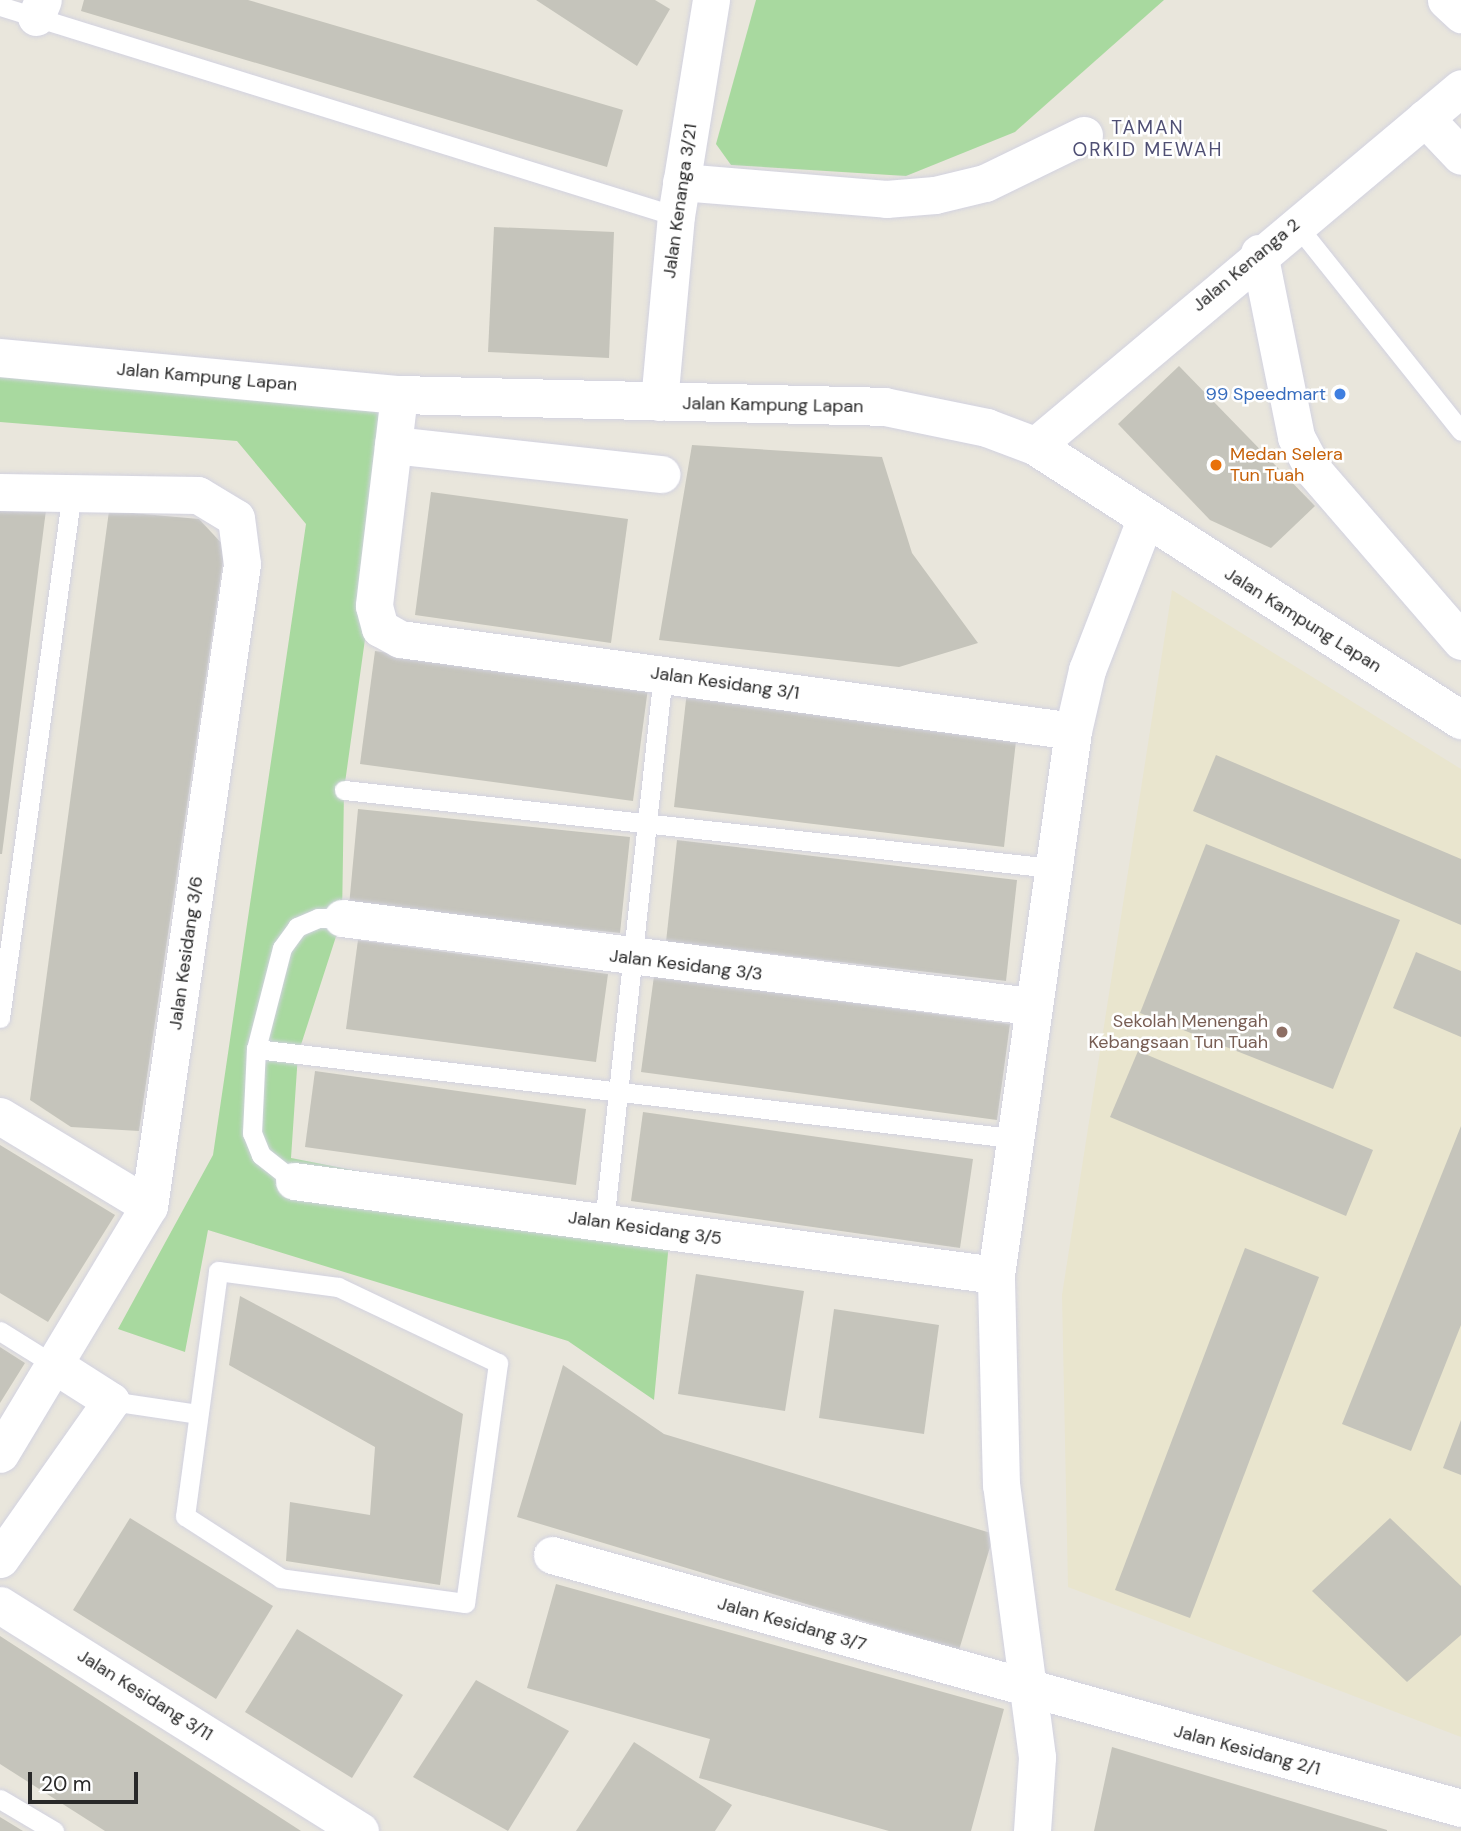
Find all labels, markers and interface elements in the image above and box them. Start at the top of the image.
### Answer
district label: TAMAN ORKID MEWAH [1074,117,1222,161]
street label: Jalan Kenanga 3/21 [658,122,702,280]
street label: Jalan Kenanga 2 [1188,214,1304,316]
street label: Jalan Kampung Lapan [116,358,298,396]
place label: 99 Speedmart [1206,383,1326,405]
marker: 99 Speedmart [1332,386,1348,402]
street label: Jalan Kampung Lapan [682,393,864,417]
place label: Medan Selera Tun Tuah [1230,444,1343,486]
marker: Medan Selera Tun Tuah [1208,457,1224,473]
street label: Jalan Kampung Lapan [1220,563,1386,677]
street label: Jalan Kesidang 3/1 [649,662,801,704]
street label: Jalan Kesidang 3/6 [165,875,207,1031]
street label: Jalan Kesidang 3/3 [608,945,764,985]
place label: Sekolah Menengah Kebangsaan Tun Tuah [1088,1011,1268,1054]
marker: Sekolah Menengah Kebangsaan Tun Tuah [1274,1024,1290,1040]
street label: Jalan Kesidang 3/5 [567,1207,723,1249]
street label: Jalan Kesidang 3/7 [715,1592,869,1656]
street label: Jalan Kesidang 3/11 [73,1645,217,1745]
street label: Jalan Kesidang 2/1 [1172,1720,1322,1780]
scale bar [32,1758,142,1802]
text: 20 m [41,1770,92,1798]

